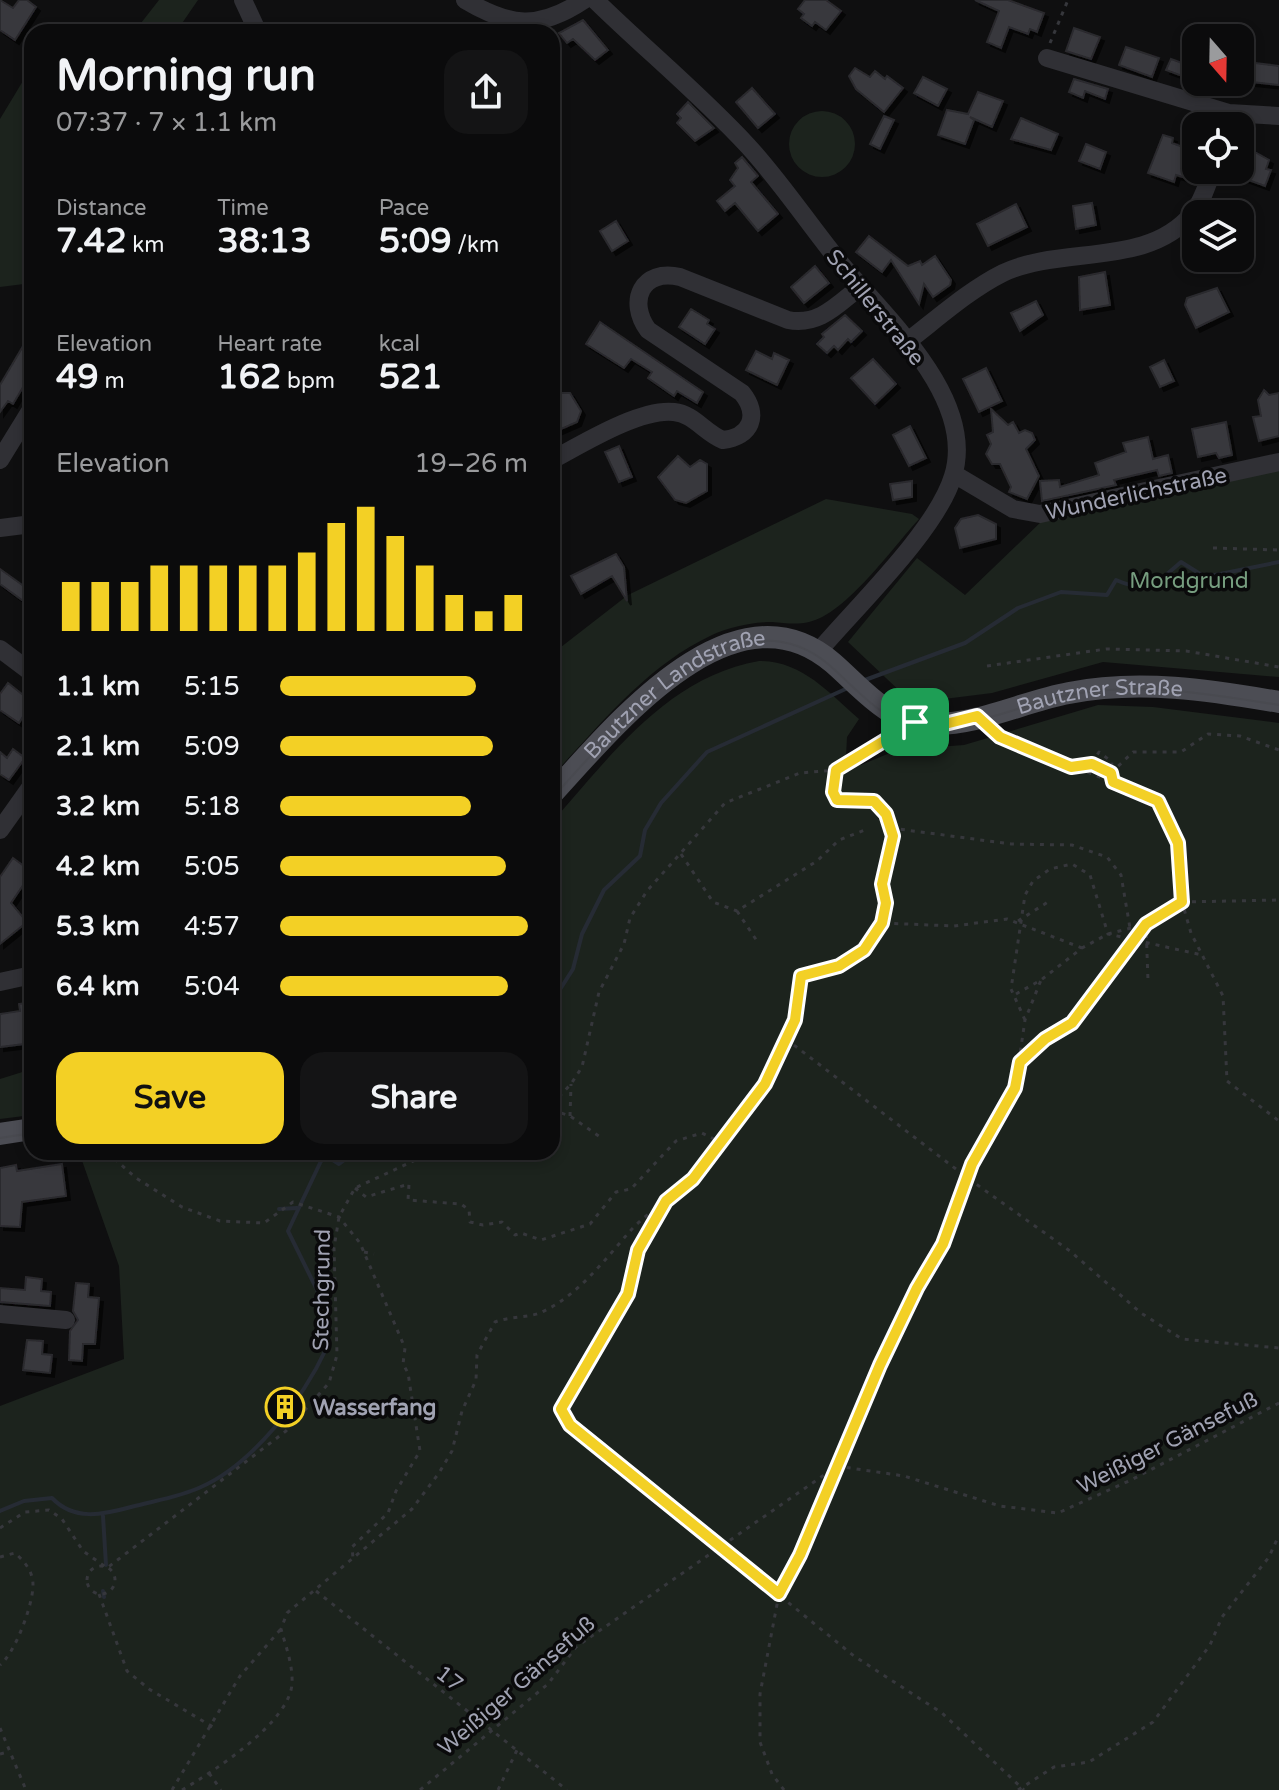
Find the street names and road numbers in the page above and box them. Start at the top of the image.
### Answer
street label: Schillerstraße [821,244,930,371]
street label: Wunderlichstraße [1043,462,1229,526]
street label: Bautzner Landstraße [579,625,766,764]
street label: Bautzner Straße [1013,674,1184,720]
street label: Stechgrund [308,1229,336,1351]
street label: Weißiger Gänsefuß [1073,1386,1262,1500]
street label: Weißiger Gänsefuß [433,1611,600,1761]
street label: 17 [430,1660,468,1698]

